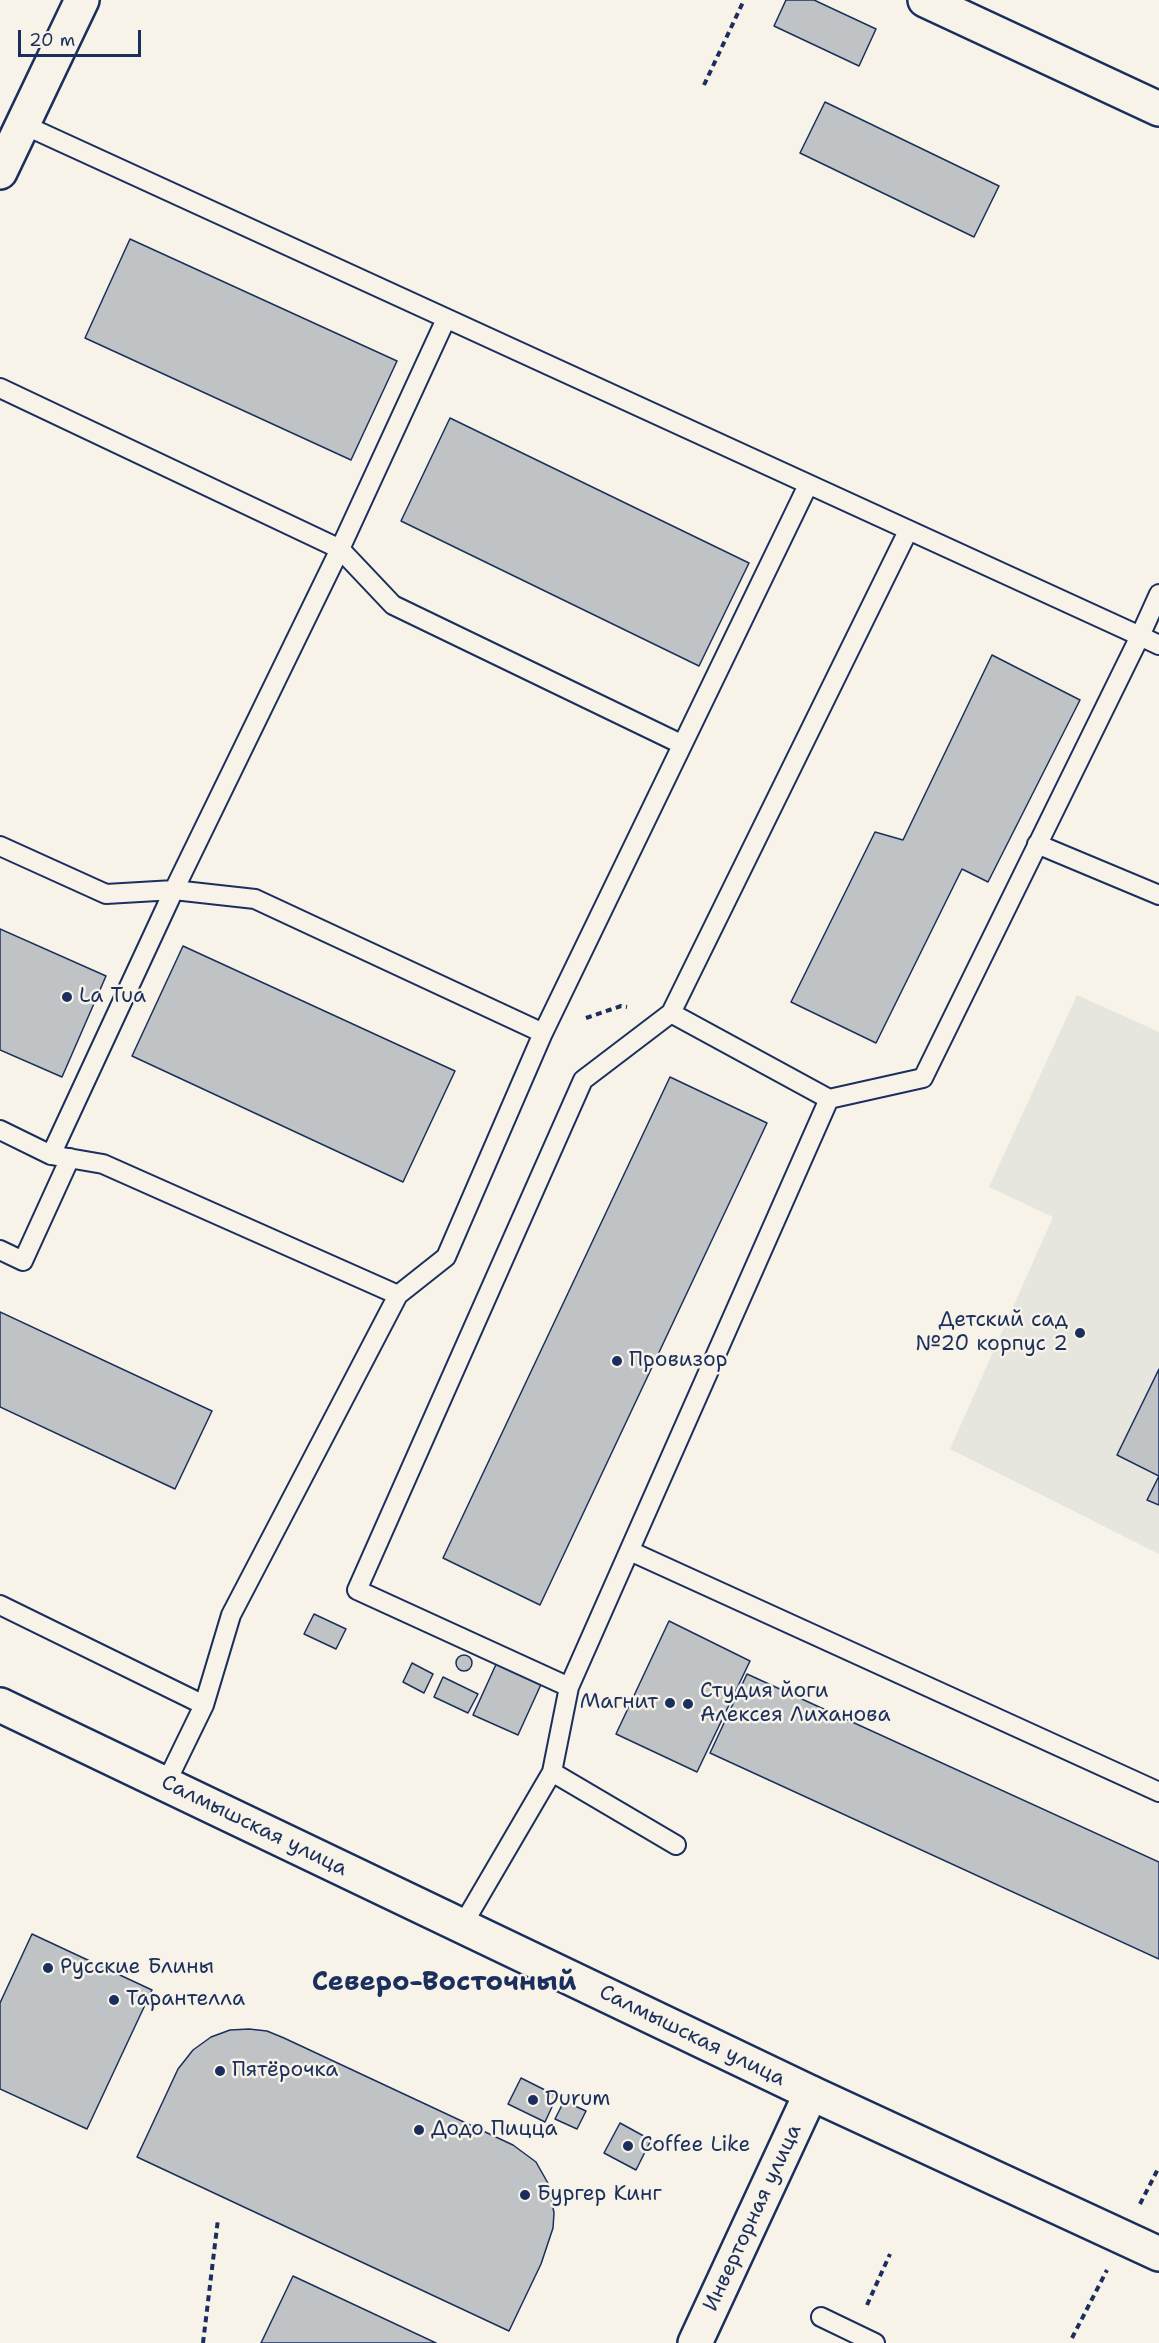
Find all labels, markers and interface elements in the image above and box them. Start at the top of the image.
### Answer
scale bar [21,18,144,56]
text: 20 m [29,28,75,52]
place label: La Tua [79,984,146,1010]
marker: La Tua [60,990,74,1004]
place label: Детский сад №20 корпус 2 [915,1308,1068,1358]
marker: Детский сад №20 корпус 2 [1073,1326,1087,1340]
place label: Провизор [629,1348,727,1374]
marker: Провизор [610,1354,624,1368]
place label: Студия йоги Алексея Лиханова [700,1679,891,1729]
place label: Магнит [580,1690,658,1716]
marker: Магнит [663,1696,677,1710]
marker: Студия йоги Алексея Лиханова [681,1697,695,1711]
street label: Салмышская улица [157,1770,351,1882]
place label: Русские Блины [60,1955,214,1981]
marker: Русские Блины [41,1961,55,1975]
district label: Северо-Восточный [312,1967,576,1999]
street label: Салмышская улица [595,1980,789,2092]
place label: Тарантелла [126,1987,245,2013]
marker: Тарантелла [107,1993,121,2007]
place label: Пятёрочка [232,2058,338,2084]
marker: Пятёрочка [213,2064,227,2078]
place label: Durum [545,2087,610,2113]
marker: Durum [526,2093,540,2107]
place label: Додо Пицца [431,2117,557,2143]
street label: Инверторная улица [699,2121,807,2315]
marker: Додо Пицца [412,2123,426,2137]
place label: Coffee Like [640,2133,750,2159]
marker: Coffee Like [621,2139,635,2153]
place label: Бургер Кинг [537,2182,662,2208]
marker: Бургер Кинг [518,2188,532,2202]

